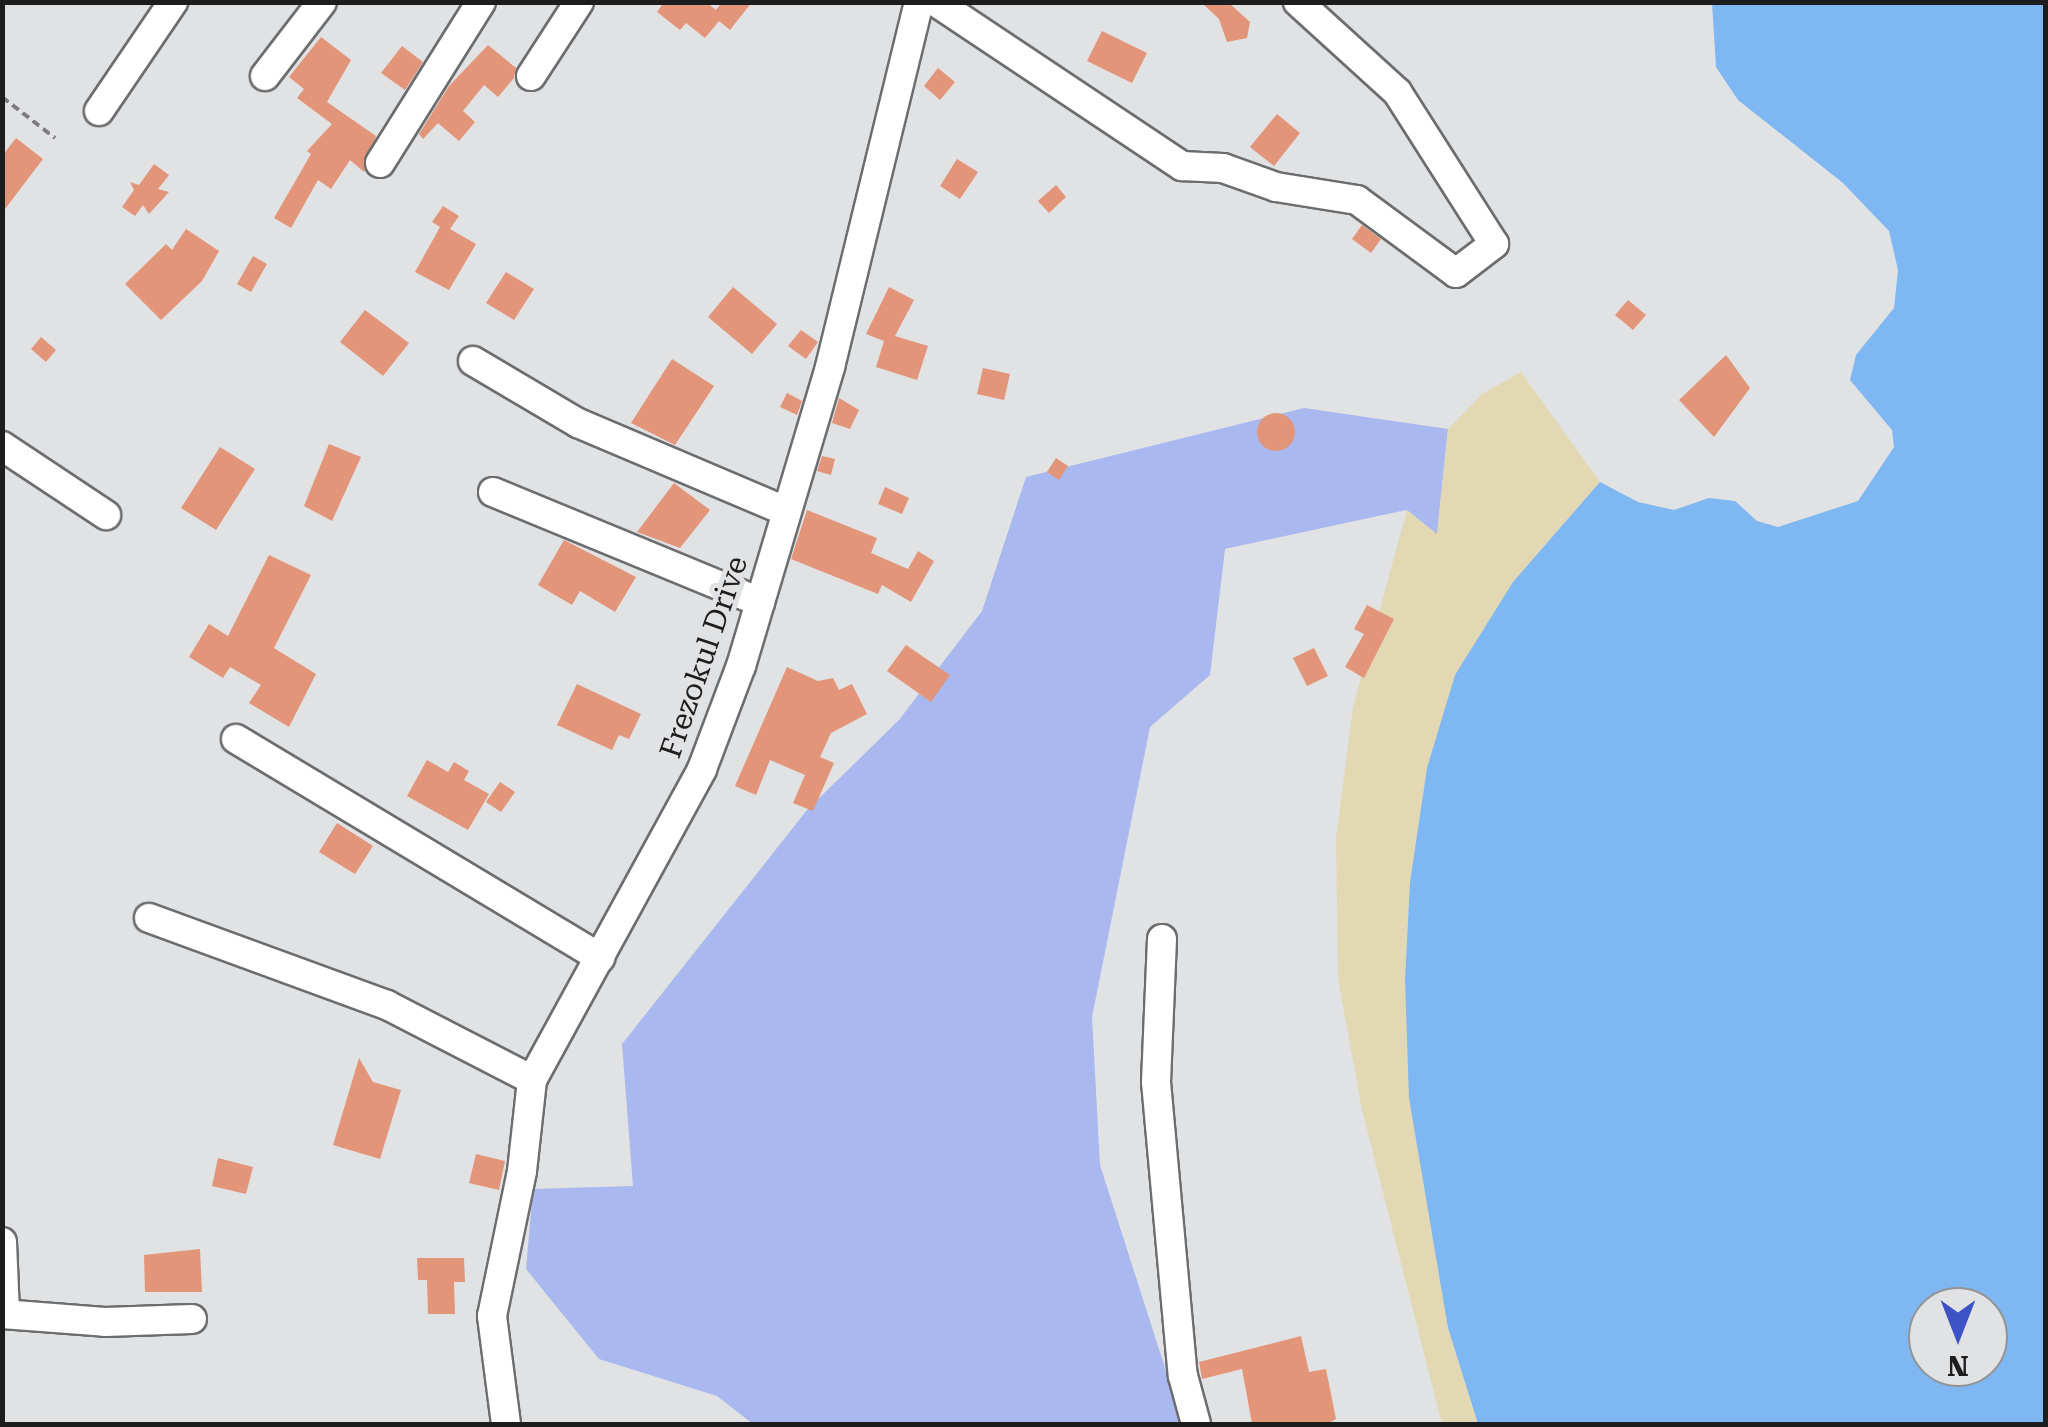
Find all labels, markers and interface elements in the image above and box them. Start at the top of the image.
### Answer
street label: Frezokul Drive [653,551,755,763]
north arrow [1908,1287,2008,1387]
text: N [1947,1349,1969,1382]

